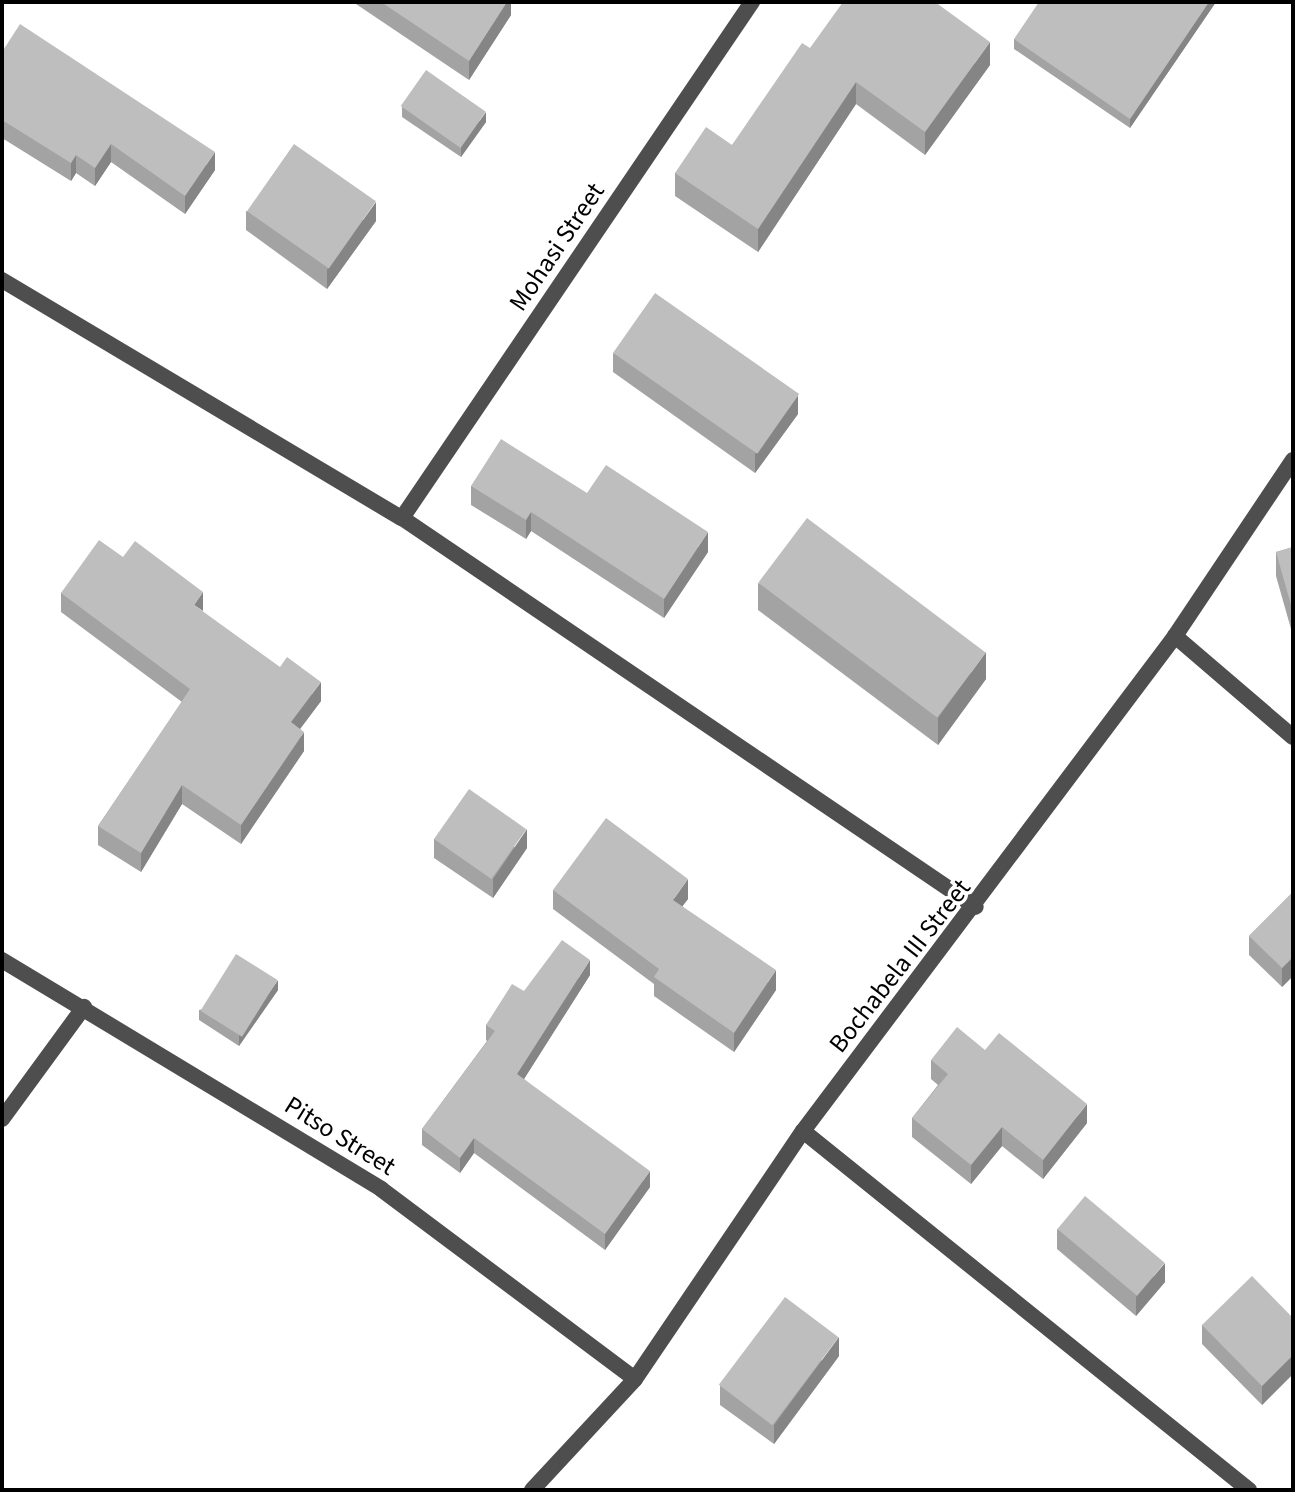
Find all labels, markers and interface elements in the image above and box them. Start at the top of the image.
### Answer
street label: Mohasi Street [503,177,611,317]
street label: Bochabela III Street [823,873,977,1059]
street label: Pitso Street [279,1090,401,1182]

